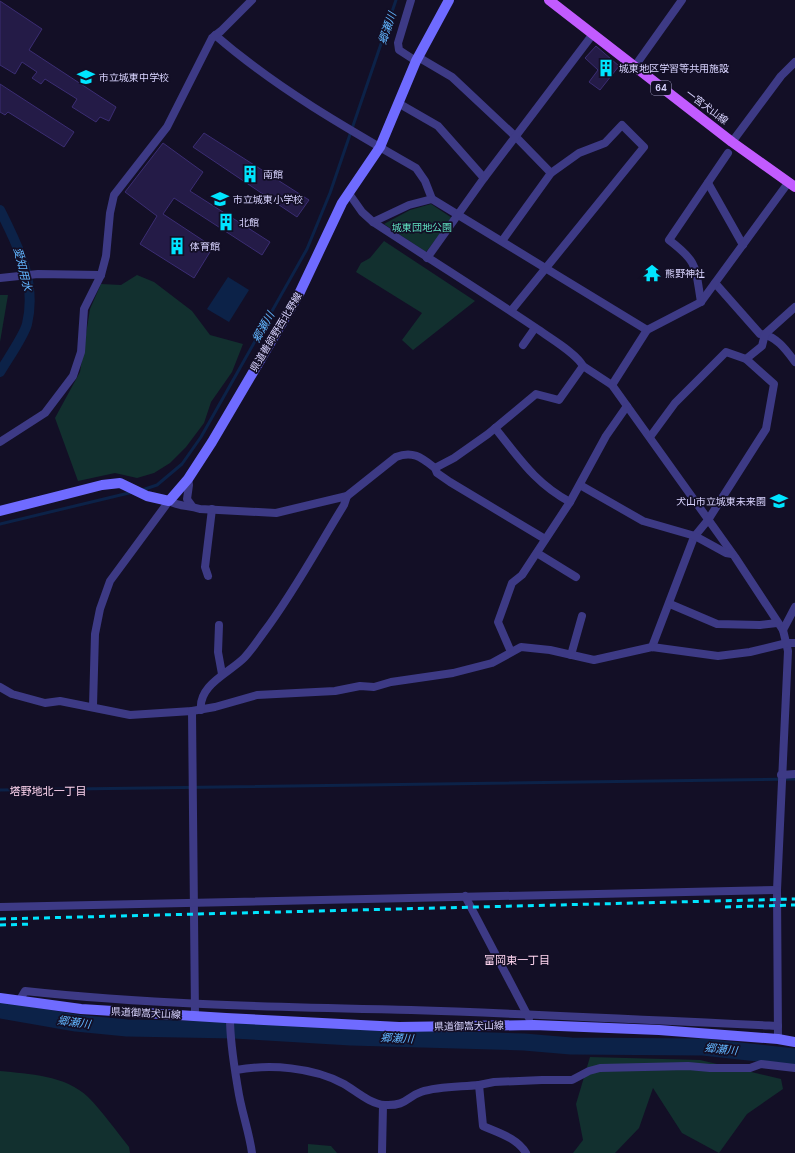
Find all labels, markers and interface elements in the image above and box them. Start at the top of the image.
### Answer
water label: 郷瀬川 [375,9,399,46]
building icon: 城東地区学習等共用施設 [596,58,616,78]
place label: 城東地区学習等共用施設 [619,62,729,75]
school or university icon: 市立城東中学校 [76,67,96,87]
place label: 市立城東中学校 [99,71,169,84]
road number: 64 [651,81,671,95]
street label: 一宮犬山線 [683,87,731,127]
building icon: 南館 [240,164,260,184]
place label: 南館 [263,168,283,181]
school or university icon: 市立城東小学校 [210,189,230,209]
place label: 市立城東小学校 [233,193,303,206]
building icon: 北館 [216,212,236,232]
place label: 北館 [239,216,259,229]
park label: 城東団地公園 [392,221,452,234]
building icon: 体育館 [167,236,187,256]
place label: 体育館 [190,240,220,253]
water label: 愛知用水 [11,246,35,293]
temple icon: 熊野神社 [642,263,662,283]
place label: 熊野神社 [665,267,705,280]
street label: 県道善師野西北野線 [247,290,305,374]
water label: 郷瀬川 [249,308,278,345]
school or university icon: 犬山市立城東未来園 [769,491,789,511]
place label: 犬山市立城東未来園 [676,495,766,508]
district label: 塔野地北一丁目 [10,784,87,798]
district label: 富岡東一丁目 [484,953,550,967]
street label: 県道御嵩犬山線 [111,1005,181,1021]
water label: 郷瀬川 [57,1013,92,1031]
street label: 県道御嵩犬山線 [434,1019,504,1033]
water label: 郷瀬川 [380,1030,415,1046]
water label: 郷瀬川 [704,1040,739,1058]

